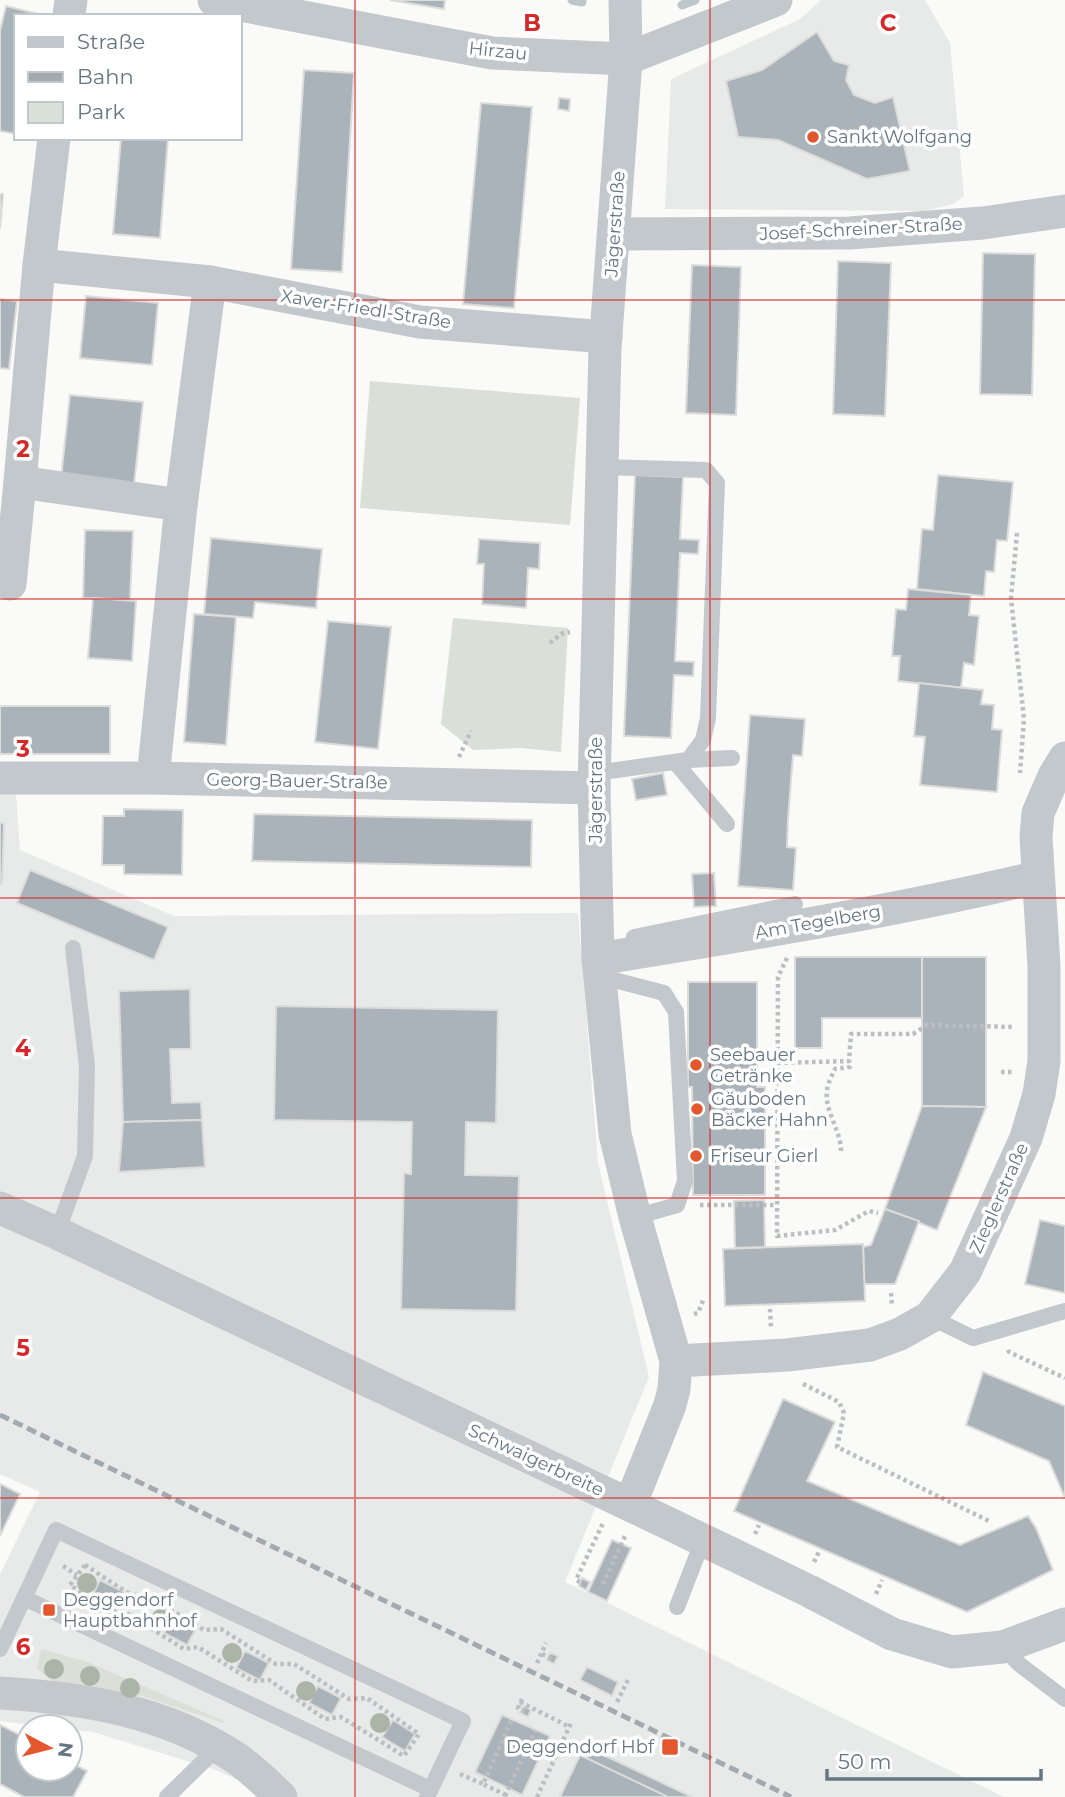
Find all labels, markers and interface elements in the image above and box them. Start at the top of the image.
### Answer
text: B [523,9,541,37]
text: C [880,9,897,37]
legend [14,14,242,140]
text: Straße [77,29,145,54]
street label: Hirzau [468,37,528,65]
text: Bahn [77,64,134,89]
text: Park [77,99,125,124]
place label: Sankt Wolfgang [827,126,972,148]
marker: Sankt Wolfgang [805,129,821,145]
street label: Jägerstraße [600,170,630,279]
street label: Josef-Schreiner-Straße [758,213,963,245]
street label: Xaver-Friedl-Straße [279,285,453,333]
text: 2 [16,435,30,463]
text: 3 [15,735,30,763]
street label: Jägerstraße [585,737,607,844]
street label: Georg-Bauer-Straße [206,768,388,794]
street label: Am Tegelberg [753,900,883,944]
text: 4 [15,1034,31,1062]
place label: Seebauer Getränke [710,1044,796,1087]
marker: Seebauer Getränke [688,1057,704,1073]
place label: Gäuboden Bäcker Hahn [711,1088,828,1131]
marker: Gäuboden Bäcker Hahn [689,1101,705,1117]
street label: Zieglerstraße [965,1139,1033,1257]
place label: Friseur Gierl [710,1145,818,1167]
marker: Friseur Gierl [688,1148,704,1164]
text: 5 [16,1334,30,1362]
street label: Schwaigerbreite [465,1419,607,1501]
place label: Deggendorf Hauptbahnhof [63,1589,197,1632]
marker: Deggendorf Hauptbahnhof [41,1602,57,1618]
text: 6 [16,1633,31,1661]
north arrow [14,1713,84,1783]
place label: Deggendorf Hbf [506,1736,655,1758]
marker: Deggendorf Hbf [660,1737,680,1757]
scale bar [827,1738,1040,1782]
text: N [53,1741,78,1759]
text: 50 m [838,1749,892,1774]

